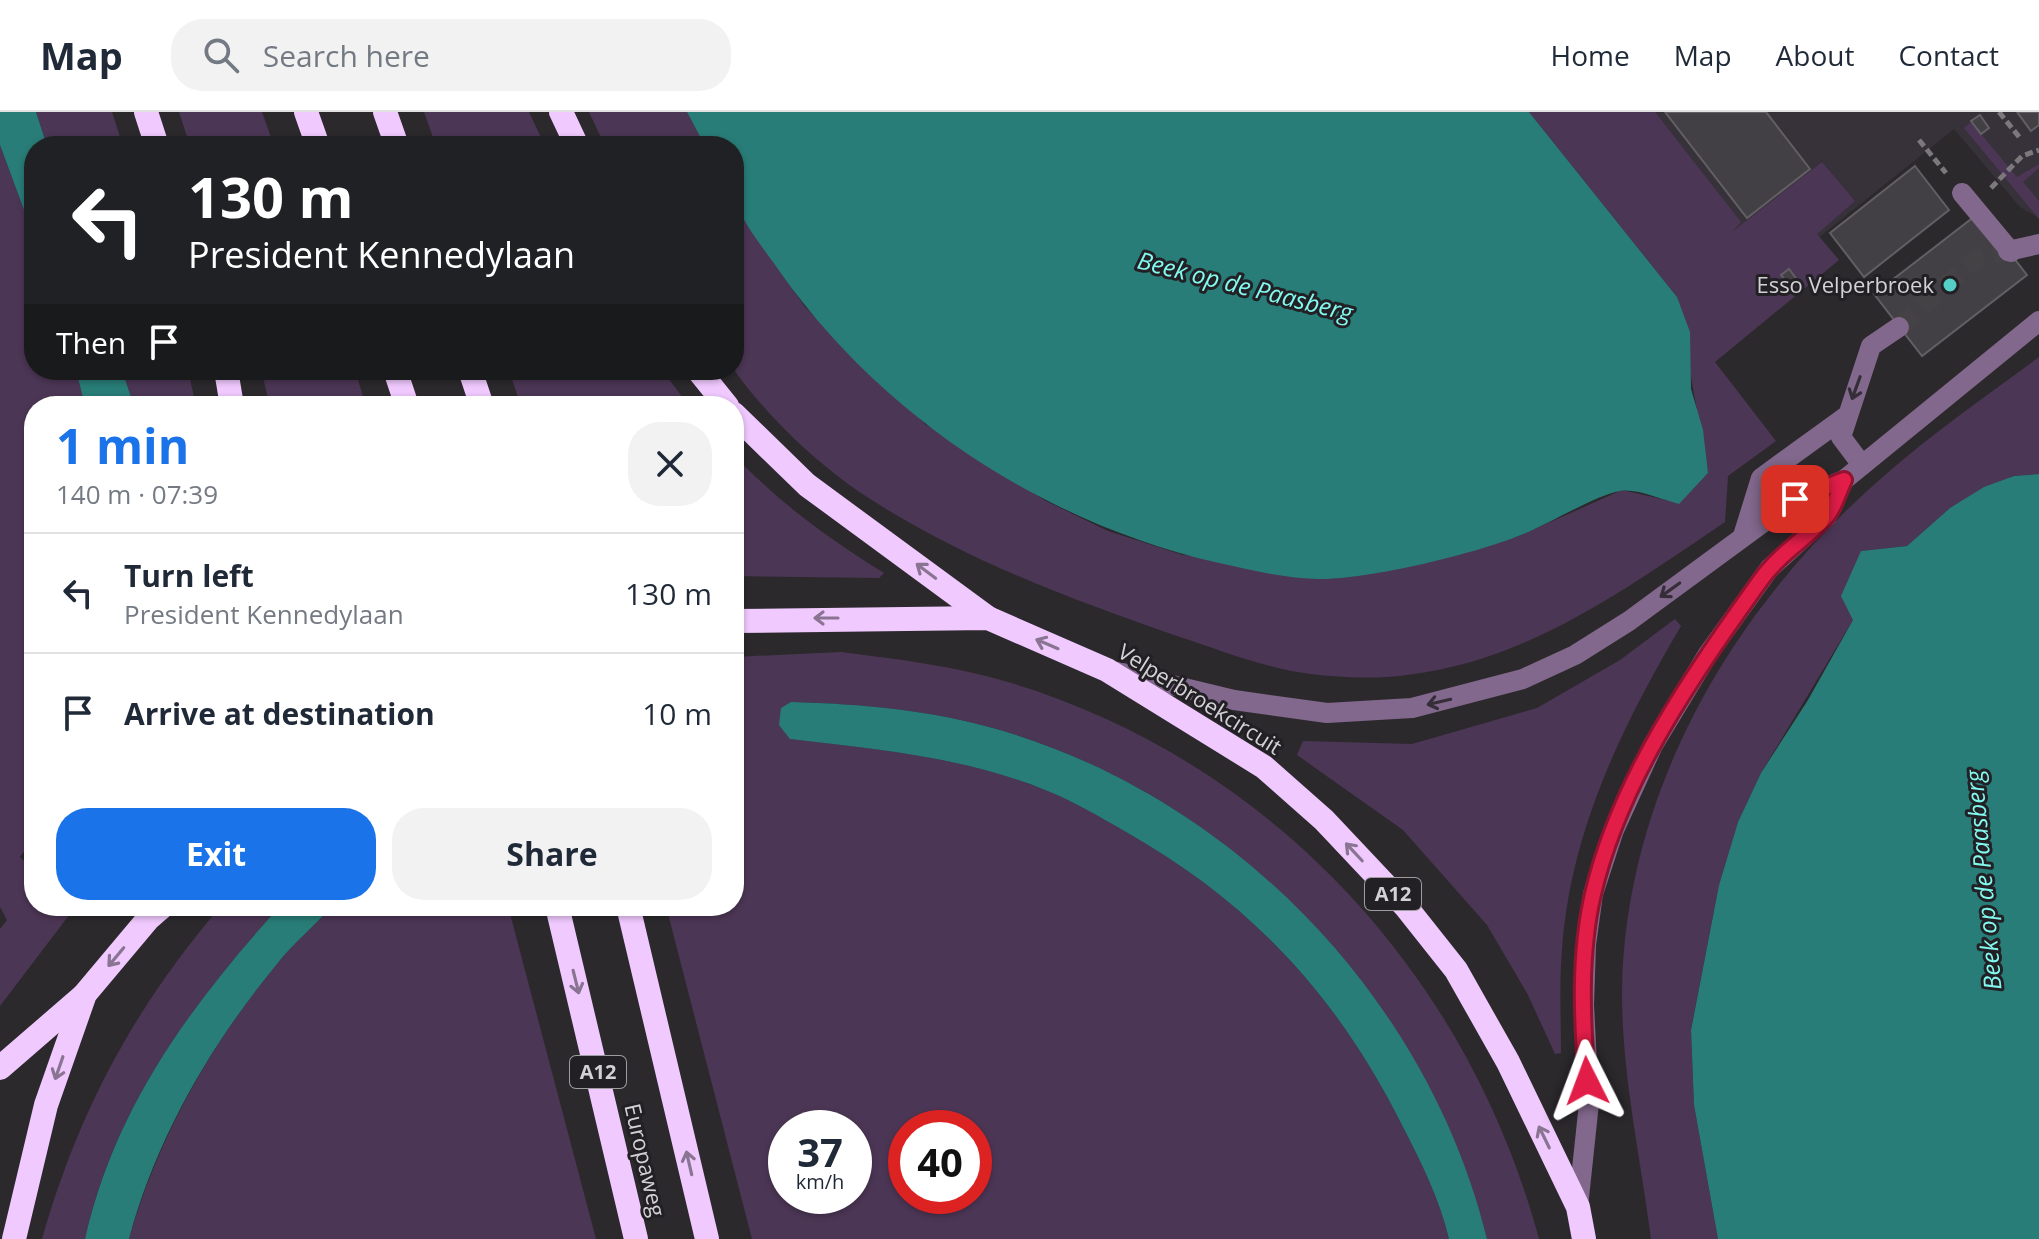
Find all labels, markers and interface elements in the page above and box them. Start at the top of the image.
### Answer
search box [171,19,731,91]
text: Map [40,29,123,81]
icon: search [199,33,243,77]
text: Search here [263,35,430,76]
text: Home [1551,36,1630,74]
text: Map [1674,36,1732,74]
text: About [1776,36,1854,74]
text: Contact [1898,36,1999,74]
text: 130 m [188,158,354,234]
icon: left [56,168,160,272]
text: President Kennedylaan [188,230,575,279]
water label: Beek op de Paasberg [1134,243,1358,329]
place label: Esso Velperbroek [1756,269,1934,299]
marker: Esso Velperbroek [1941,276,1959,294]
icon: arrive [142,320,186,364]
text: Then [56,322,126,363]
one-way arrow [1848,375,1862,400]
text: 1 min [56,413,189,478]
button: close [628,422,712,506]
pin [1761,465,1829,533]
text: 140 m · 07:39 [56,476,218,512]
icon: arrive [1773,477,1817,521]
text: Turn left [124,555,254,596]
one-way arrow [916,562,937,579]
icon: left [56,571,100,615]
text: 130 m [625,573,712,614]
one-way arrow [1660,582,1682,599]
text: President Kennedylaan [124,596,404,632]
one-way arrow [813,610,840,626]
one-way arrow [1035,635,1060,650]
street label: Velperbroekcircuit [1113,636,1288,761]
icon: arrive [56,691,100,735]
text: Arrive at destination [124,693,435,734]
text: 10 m [642,693,712,734]
one-way arrow [1426,695,1452,710]
water label: Beek op de Paasberg [1956,767,2009,992]
button: Exit [56,808,376,900]
button: Share [392,808,712,900]
one-way arrow [1346,843,1364,863]
road number: A12 [1365,878,1421,910]
one-way arrow [107,946,125,966]
one-way arrow [569,968,584,994]
position arrow [1545,1039,1629,1123]
one-way arrow [51,1055,66,1080]
road number: A12 [570,1056,626,1088]
street label: Europaweg [618,1100,674,1219]
speed limit sign: 40 [888,1110,992,1214]
text: 37 [797,1124,843,1179]
one-way arrow [1536,1125,1551,1149]
one-way arrow [681,1151,696,1176]
text: km/h [796,1168,844,1195]

